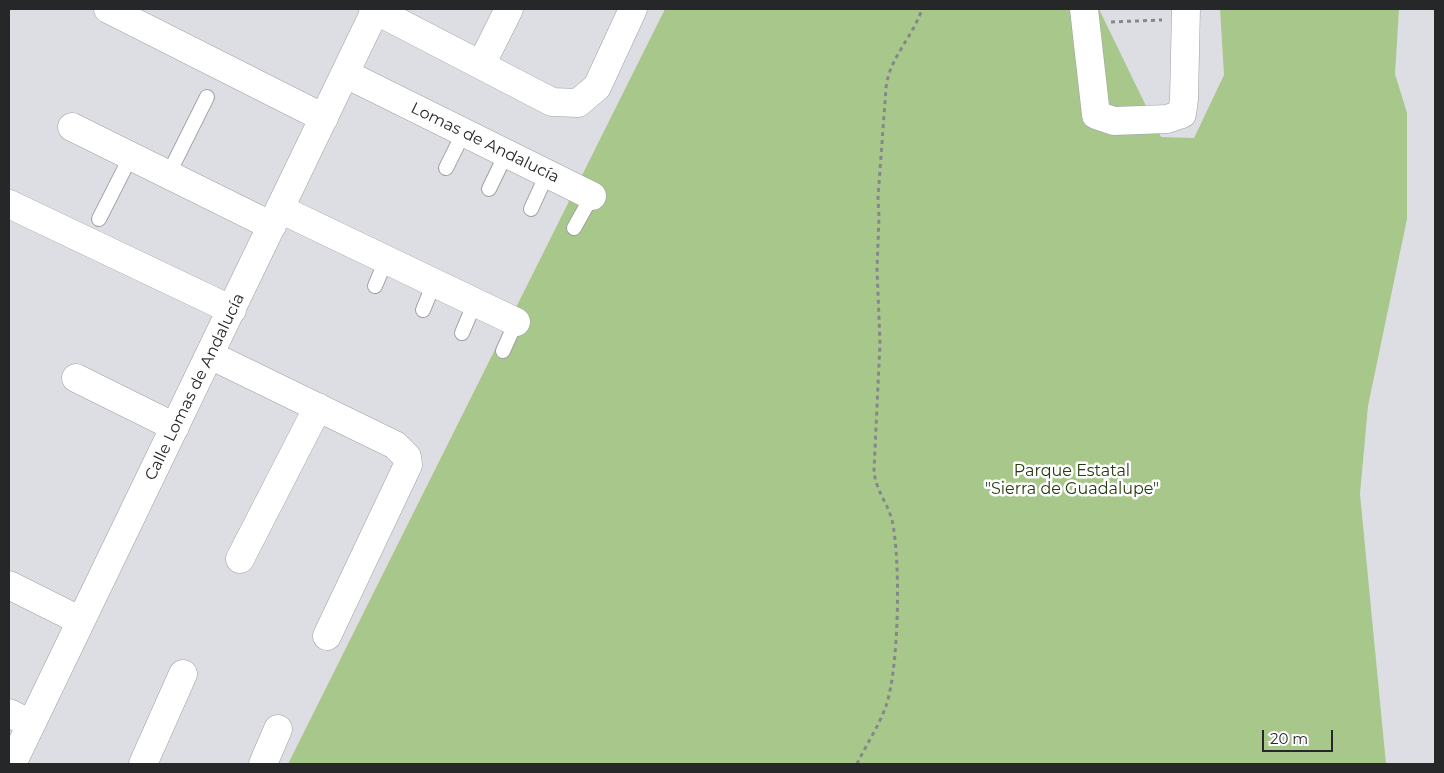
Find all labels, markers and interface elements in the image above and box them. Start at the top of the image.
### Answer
street label: Lomas de Andalucía [408,99,562,187]
street label: Calle Lomas de Andalucía [141,290,249,484]
park label: Parque Estatal "Sierra de Guadalupe" [985,461,1159,499]
scale bar [1264,720,1335,752]
text: 20 m [1270,729,1308,748]

